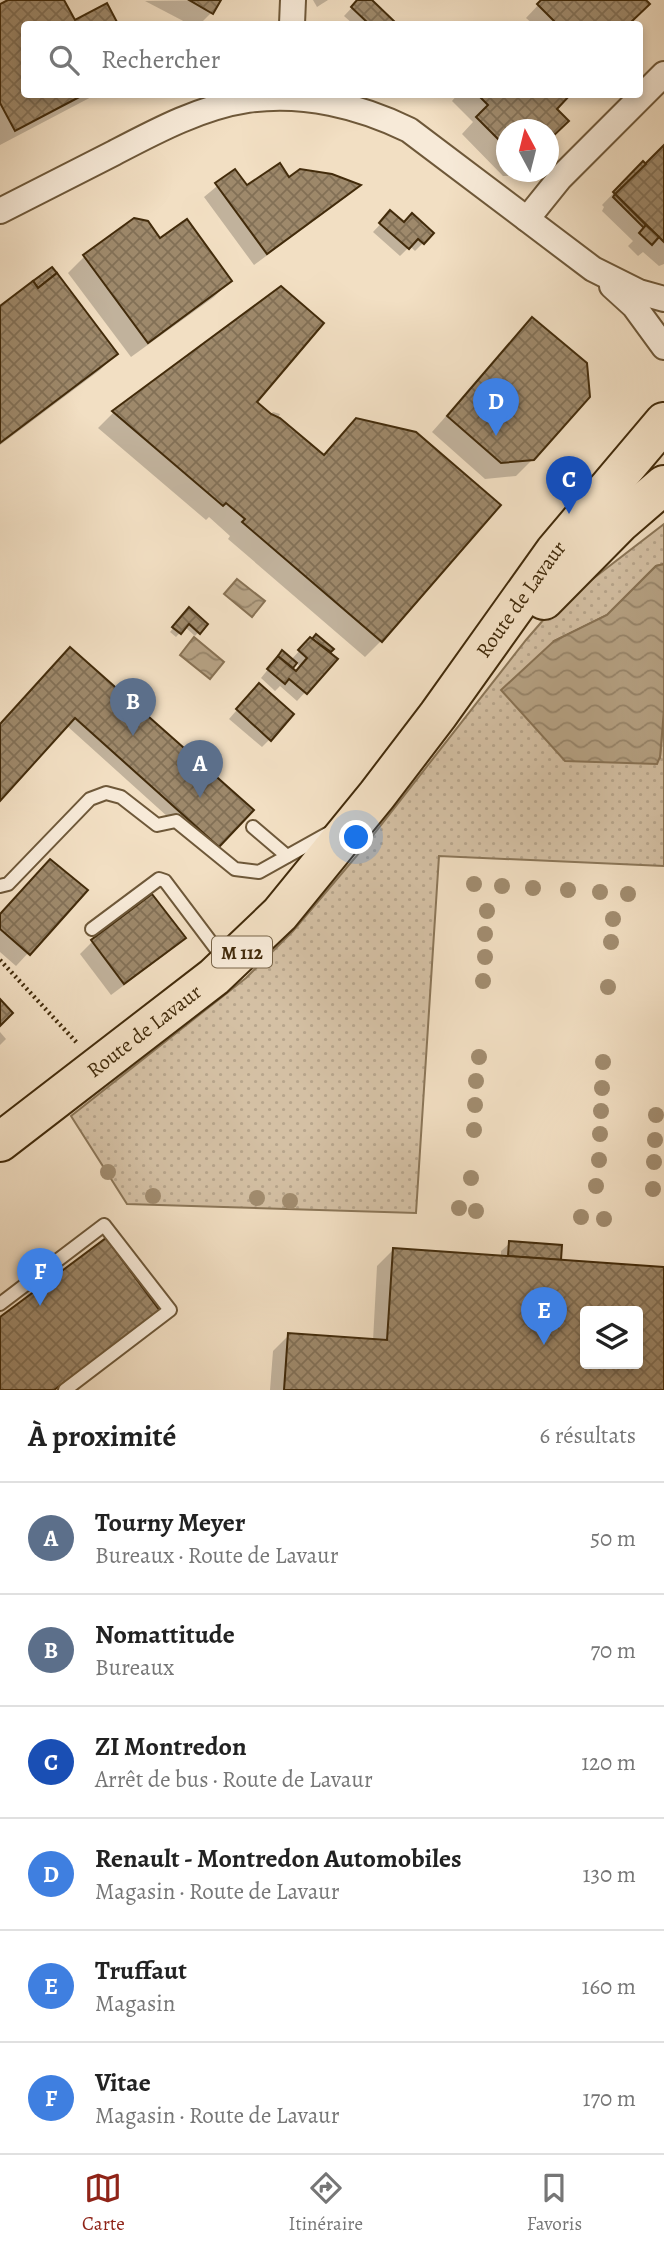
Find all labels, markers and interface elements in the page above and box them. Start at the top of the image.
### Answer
search box [21,21,643,98]
icon: search [45,41,83,79]
text: Rechercher [101,42,221,77]
north arrow [496,119,559,182]
pin: D [473,378,519,436]
pin: C [546,456,592,514]
street label: Route de Lavaur [469,534,572,663]
pin: B [110,678,156,736]
pin: A [177,740,223,798]
your location [339,820,373,854]
road number: M 112 [212,936,272,968]
street label: Route de Lavaur [81,978,207,1084]
pin: F [17,1248,63,1306]
pin: E [521,1287,567,1345]
map controls [580,1306,643,1369]
button: layers [580,1306,643,1369]
text: À proximité [28,1416,176,1456]
text: 6 résultats [539,1420,636,1451]
text: Tourny Meyer [95,1505,246,1540]
text: A [44,1523,58,1554]
text: 50 m [590,1523,636,1554]
text: Bureaux · Route de Lavaur [95,1540,339,1571]
text: Nomattitude [95,1617,235,1652]
text: B [44,1635,58,1666]
text: 70 m [590,1635,636,1666]
text: Bureaux [95,1652,174,1683]
text: ZI Montredon [95,1729,247,1764]
text: C [44,1747,58,1778]
text: 120 m [581,1747,636,1778]
text: Arrêt de bus · Route de Lavaur [95,1764,373,1795]
text: Renault - Montredon Automobiles [95,1841,462,1876]
text: D [43,1859,59,1890]
text: 130 m [583,1859,636,1890]
text: Magasin · Route de Lavaur [95,1876,340,1907]
text: Truffaut [95,1953,187,1988]
text: E [44,1971,58,2002]
text: 160 m [582,1971,636,2002]
text: Magasin [95,1988,175,2019]
text: Vitae [95,2065,151,2100]
text: F [45,2083,57,2114]
text: 170 m [583,2083,636,2114]
text: Magasin · Route de Lavaur [95,2100,340,2131]
tab: Carte [82,2169,125,2237]
tab: Itinéraire [289,2169,363,2237]
tab: Favoris [527,2169,582,2237]

